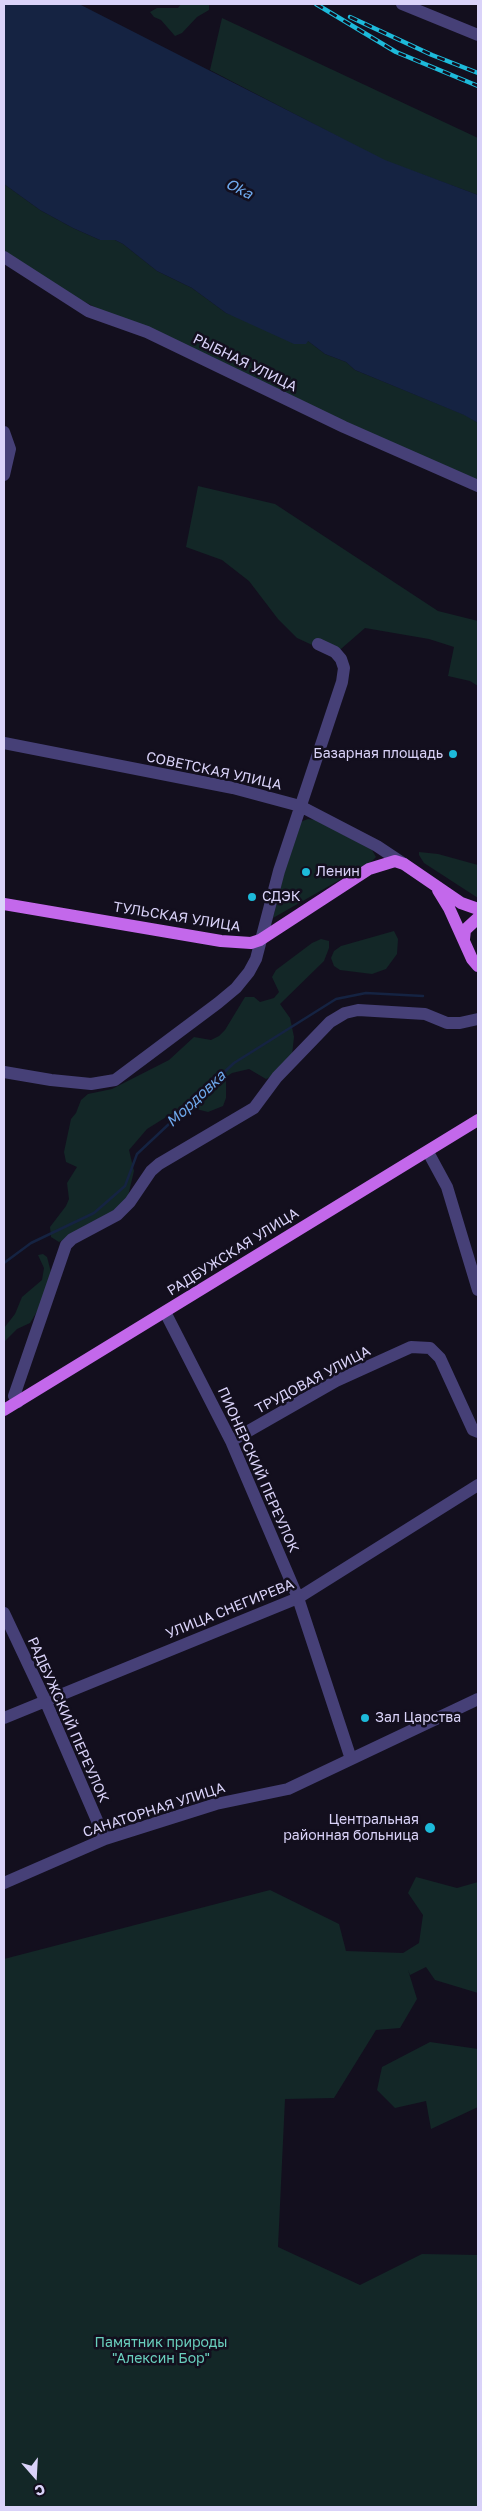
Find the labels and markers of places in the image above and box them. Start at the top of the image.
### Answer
place label: Базарная площадь [313,746,443,762]
marker: Базарная площадь [447,748,459,760]
place label: Ленин [316,864,360,880]
marker: Ленин [300,866,312,878]
place label: СДЭК [262,889,300,905]
marker: СДЭК [246,891,258,903]
place label: Зал Царства [375,1710,461,1726]
marker: Зал Царства [359,1712,371,1724]
place label: Центральная районная больница [283,1812,419,1844]
marker: Центральная районная больница [423,1821,437,1835]

